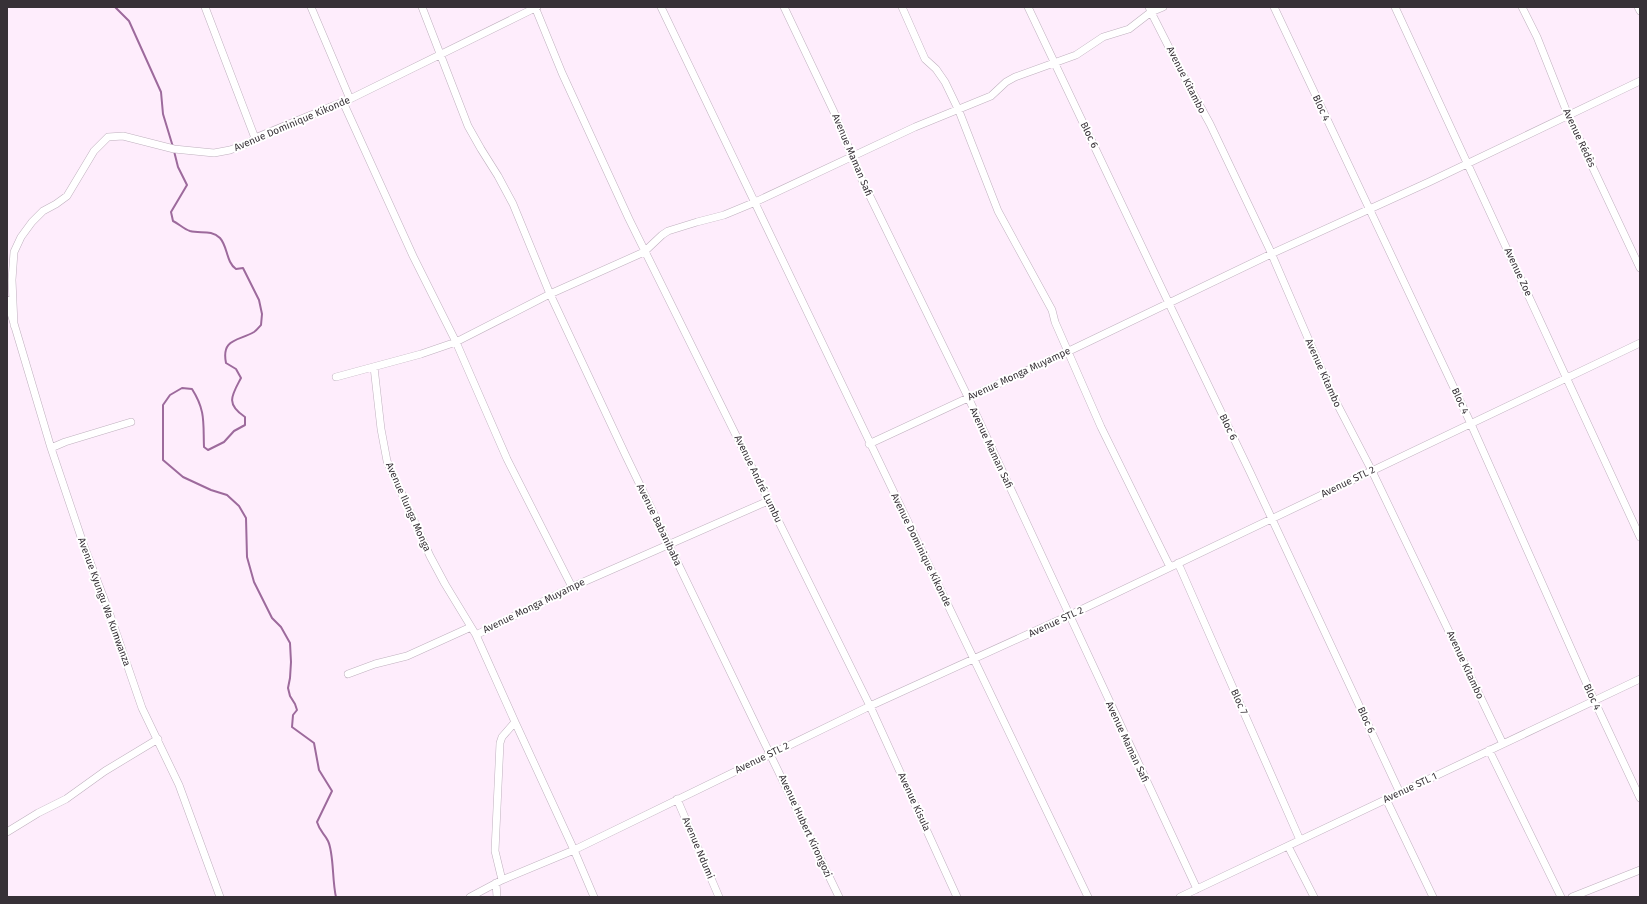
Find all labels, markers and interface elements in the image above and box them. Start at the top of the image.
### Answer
street label: Avenue Kitambo [1164,44,1208,116]
street label: Bloc 4 [1310,93,1333,124]
street label: Avenue Dominique Kikonde [232,94,352,154]
street label: Avenue Rédès [1560,107,1598,170]
street label: Avenue Maman Safi [829,112,875,198]
street label: Bloc 6 [1078,120,1100,150]
street label: Avenue Zoe [1502,246,1534,298]
street label: Avenue Kitambo [1302,337,1344,409]
street label: Avenue Monga Muyampe [966,345,1072,403]
street label: Bloc 4 [1449,386,1472,417]
street label: Avenue Maman Safi [967,405,1015,491]
street label: Bloc 6 [1217,412,1239,442]
street label: Avenue André Lumbu [732,433,784,525]
street label: Avenue Ilunga Monga [383,461,433,553]
street label: Avenue STL 2 [1319,464,1377,500]
street label: Avenue Babanibaba [634,482,684,568]
street label: Avenue Dominique Kikonde [888,491,954,609]
street label: Avenue Kyungu Wa Kumwanza [75,536,133,668]
street label: Avenue Monga Muyampe [481,576,587,636]
street label: Avenue STL 2 [1027,604,1085,640]
street label: Avenue Kitambo [1444,629,1486,701]
street label: Bloc 4 [1581,682,1604,713]
street label: Bloc 7 [1228,687,1250,717]
street label: Avenue Maman Safi [1103,699,1151,785]
street label: Bloc 6 [1355,705,1377,735]
street label: Avenue STL 2 [733,740,791,776]
street label: Avenue STL 1 [1381,770,1439,806]
street label: Avenue Kisula [895,771,933,833]
street label: Avenue Hubert Kirongozi [776,773,834,879]
street label: Avenue Ndumi [680,815,716,881]

